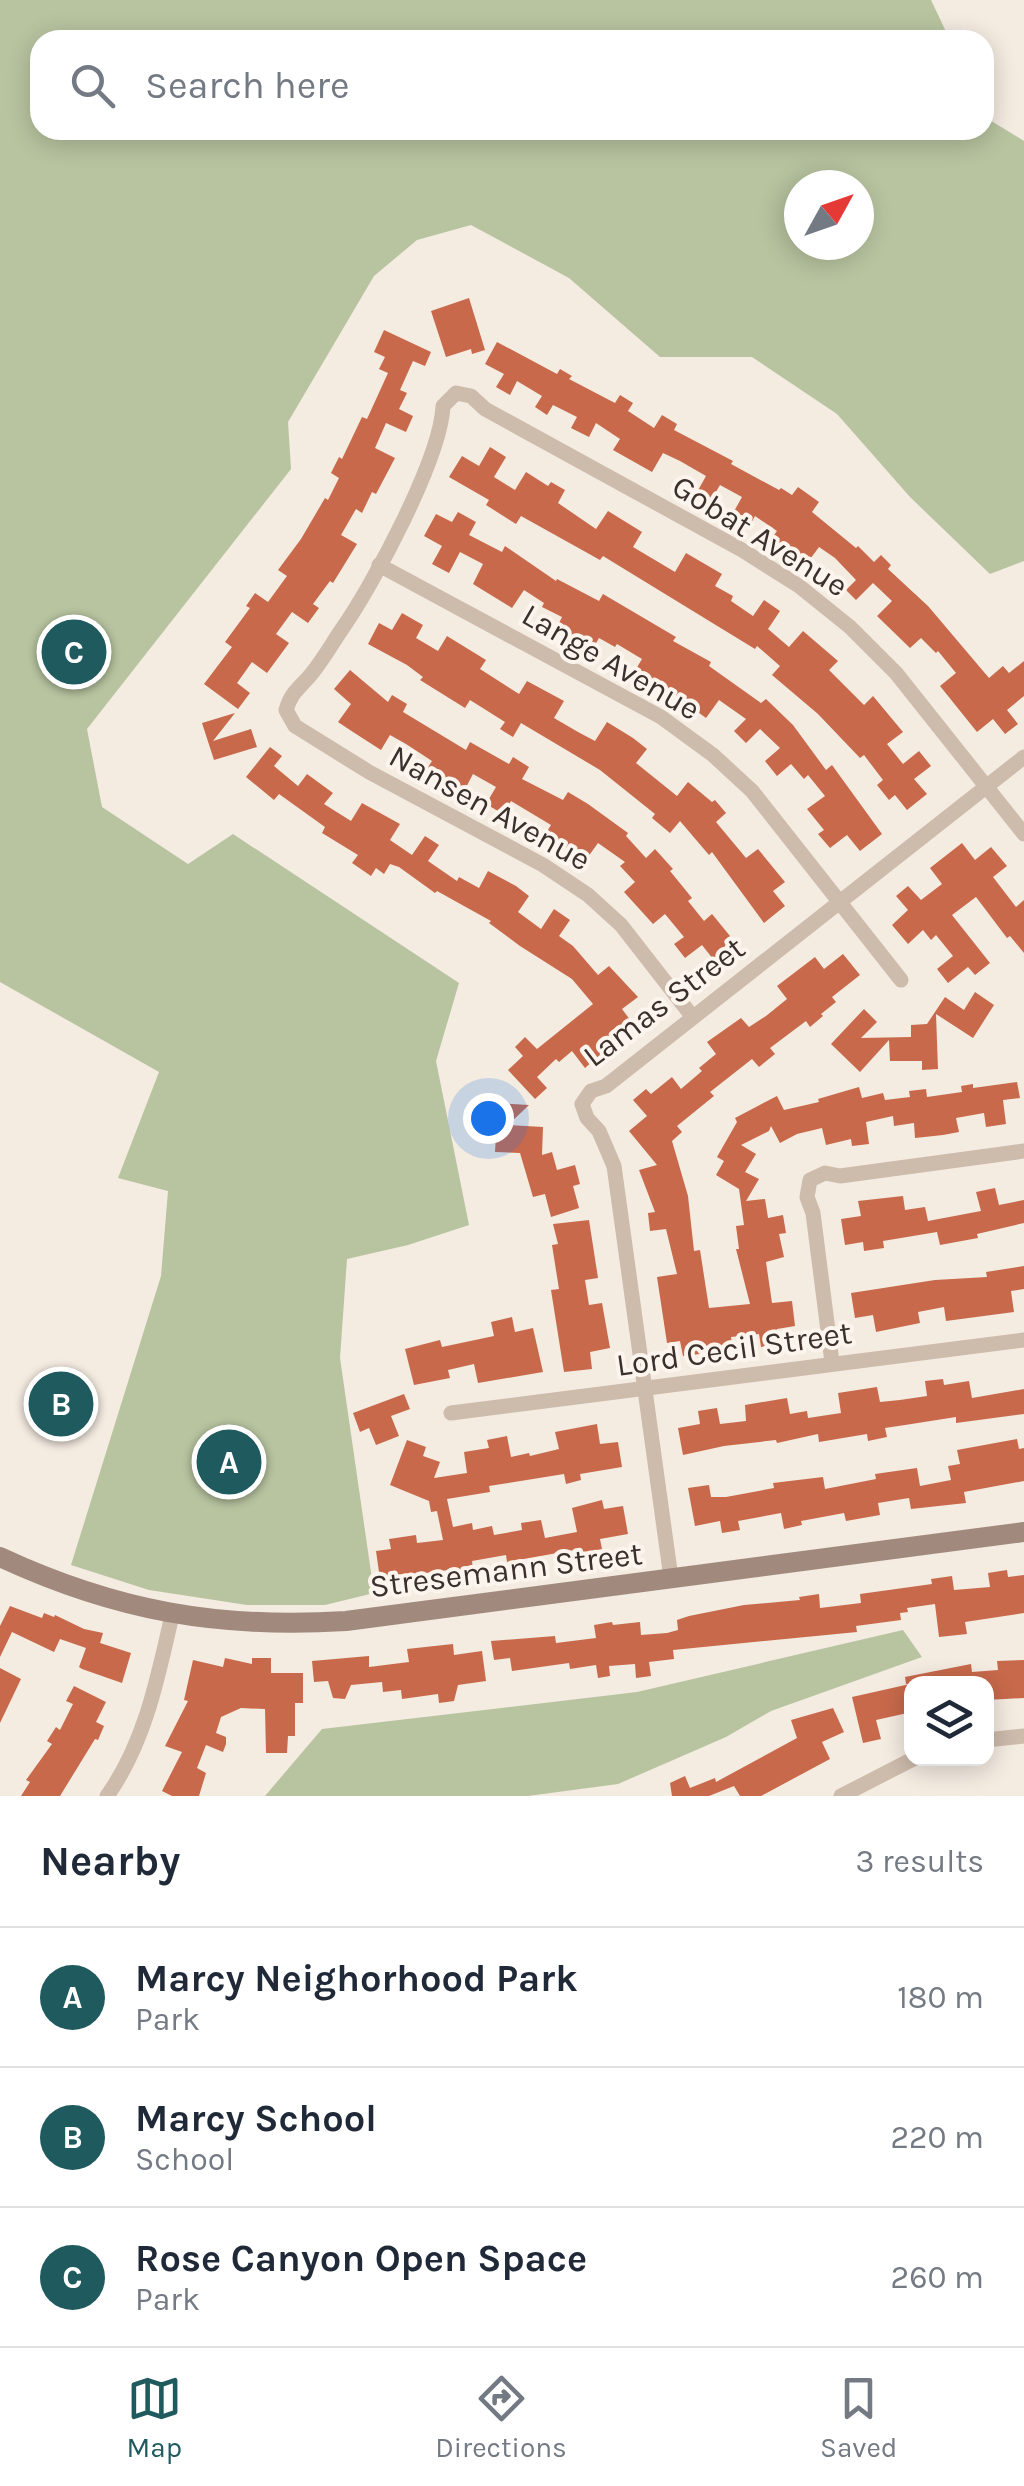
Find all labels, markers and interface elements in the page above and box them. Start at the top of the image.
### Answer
search box [30,30,994,140]
icon: search [65,58,120,113]
text: Search here [145,63,349,108]
north arrow [784,170,874,260]
street label: Gobat Avenue [666,467,854,605]
street label: Lange Avenue [515,596,707,728]
pin: C [42,614,106,690]
street label: Nansen Avenue [383,737,597,879]
street label: Lamas Street [576,929,752,1075]
your location [463,1093,514,1144]
street label: Lord Cecil Street [614,1314,854,1384]
pin: B [28,1366,94,1442]
pin: A [196,1424,262,1500]
street label: Stresemann Street [368,1535,644,1605]
map controls [904,1676,994,1766]
button: layers [904,1676,994,1766]
text: Nearby [40,1836,180,1886]
text: 3 results [856,1843,984,1880]
text: Marcy Neighorhood Park [135,1956,578,2001]
text: A [62,1979,83,2016]
text: 180 m [897,1979,984,2016]
text: Park [135,2001,200,2038]
text: Marcy School [135,2096,377,2141]
text: B [62,2119,83,2156]
text: 220 m [890,2119,984,2156]
text: School [135,2141,234,2178]
text: Rose Canyon Open Space [135,2236,587,2281]
text: C [62,2259,83,2296]
text: 260 m [891,2259,984,2296]
text: Park [135,2281,200,2318]
tab: Map [127,2371,182,2464]
tab: Directions [435,2371,567,2464]
tab: Saved [820,2371,897,2464]

